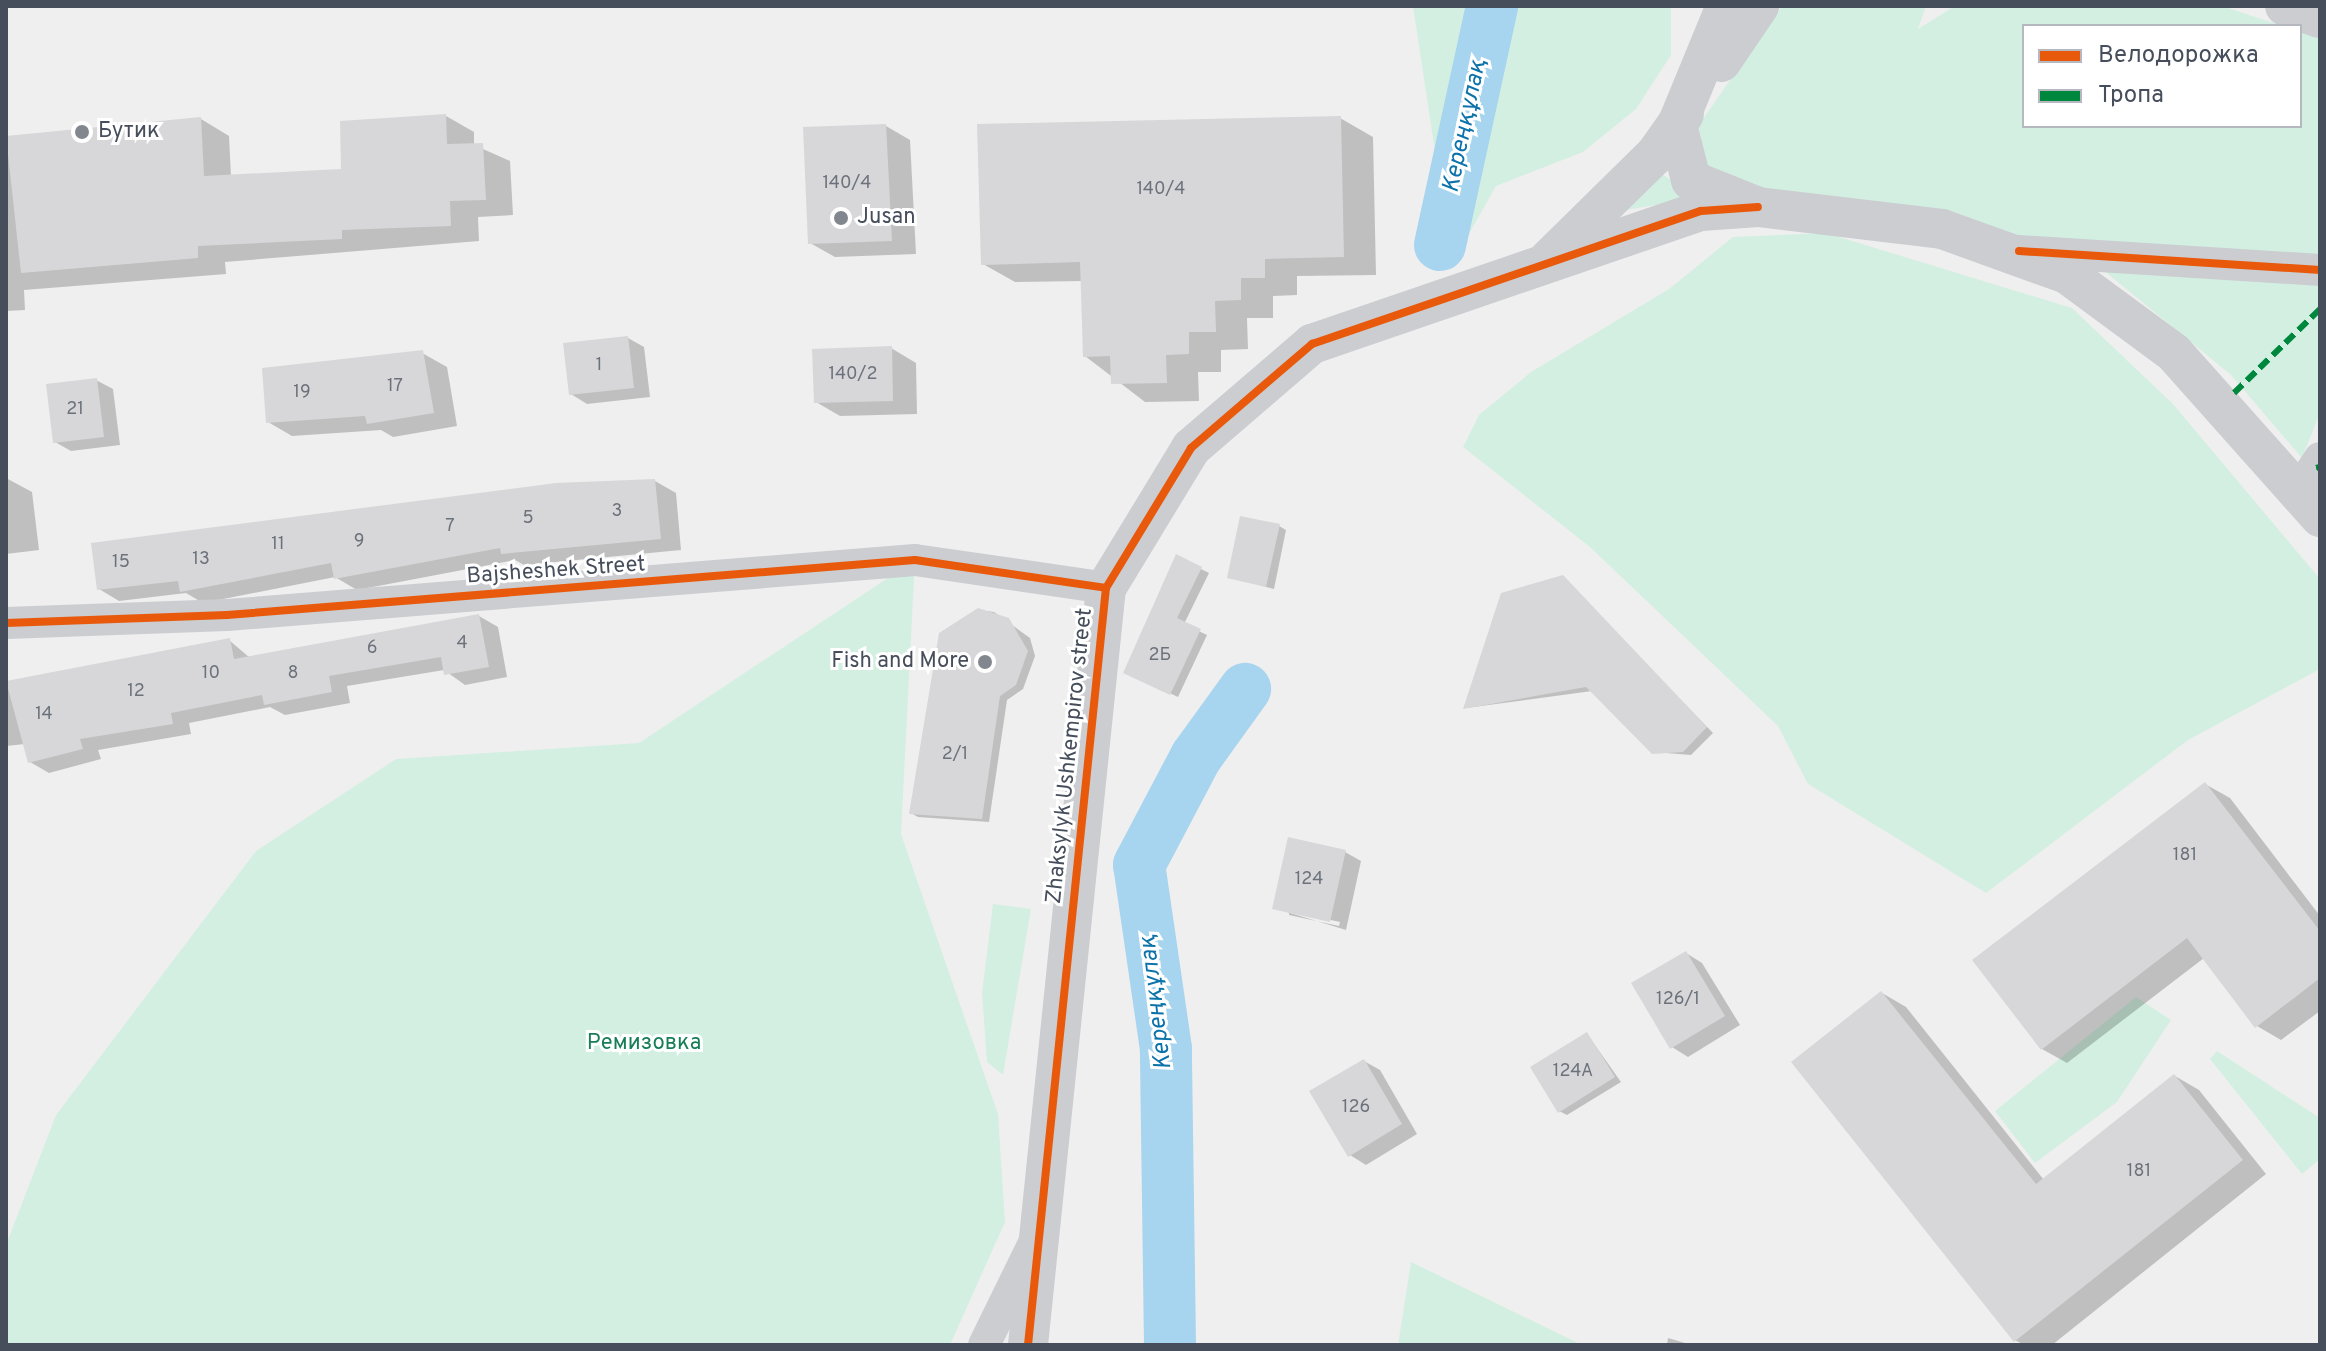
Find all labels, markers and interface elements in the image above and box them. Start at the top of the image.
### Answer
legend [2022,24,2302,128]
text: Велодорожка [2098,41,2259,71]
water label: Кереңқұлақ [1438,56,1494,196]
text: Тропа [2098,81,2164,111]
place label: Бутик [98,119,160,145]
marker: Бутик [73,123,91,141]
house number: 140/4 [822,173,872,195]
house number: 140/4 [1136,179,1186,201]
place label: Jusan [857,205,916,231]
marker: Jusan [832,209,850,227]
house number: 1 [596,355,602,377]
house number: 140/2 [829,364,877,386]
house number: 17 [387,376,403,398]
house number: 19 [293,382,311,404]
house number: 21 [66,399,84,421]
house number: 3 [612,501,622,523]
house number: 5 [522,508,534,530]
house number: 7 [445,516,455,538]
house number: 9 [354,531,364,553]
house number: 11 [271,534,285,556]
house number: 13 [192,549,210,571]
house number: 15 [112,552,130,574]
street label: Bajsheshek Street [466,552,646,590]
street label: Zhaksylyk Ushkempirov street [1041,607,1099,905]
house number: 4 [456,633,468,655]
house number: 6 [367,638,377,660]
house number: 2Б [1149,645,1171,667]
place label: Fish and More [831,649,969,675]
marker: Fish and More [976,653,994,671]
house number: 10 [202,663,220,685]
house number: 8 [288,663,298,685]
house number: 12 [127,681,145,703]
house number: 14 [35,704,53,726]
house number: 2/1 [942,744,968,766]
house number: 181 [2173,845,2197,867]
house number: 124 [1295,869,1323,891]
water label: Кереңқұлақ [1134,933,1180,1071]
house number: 126/1 [1656,989,1700,1011]
park label: Ремизовка [587,1031,701,1057]
house number: 124А [1553,1061,1593,1083]
house number: 126 [1342,1097,1370,1119]
house number: 181 [2127,1161,2151,1183]

